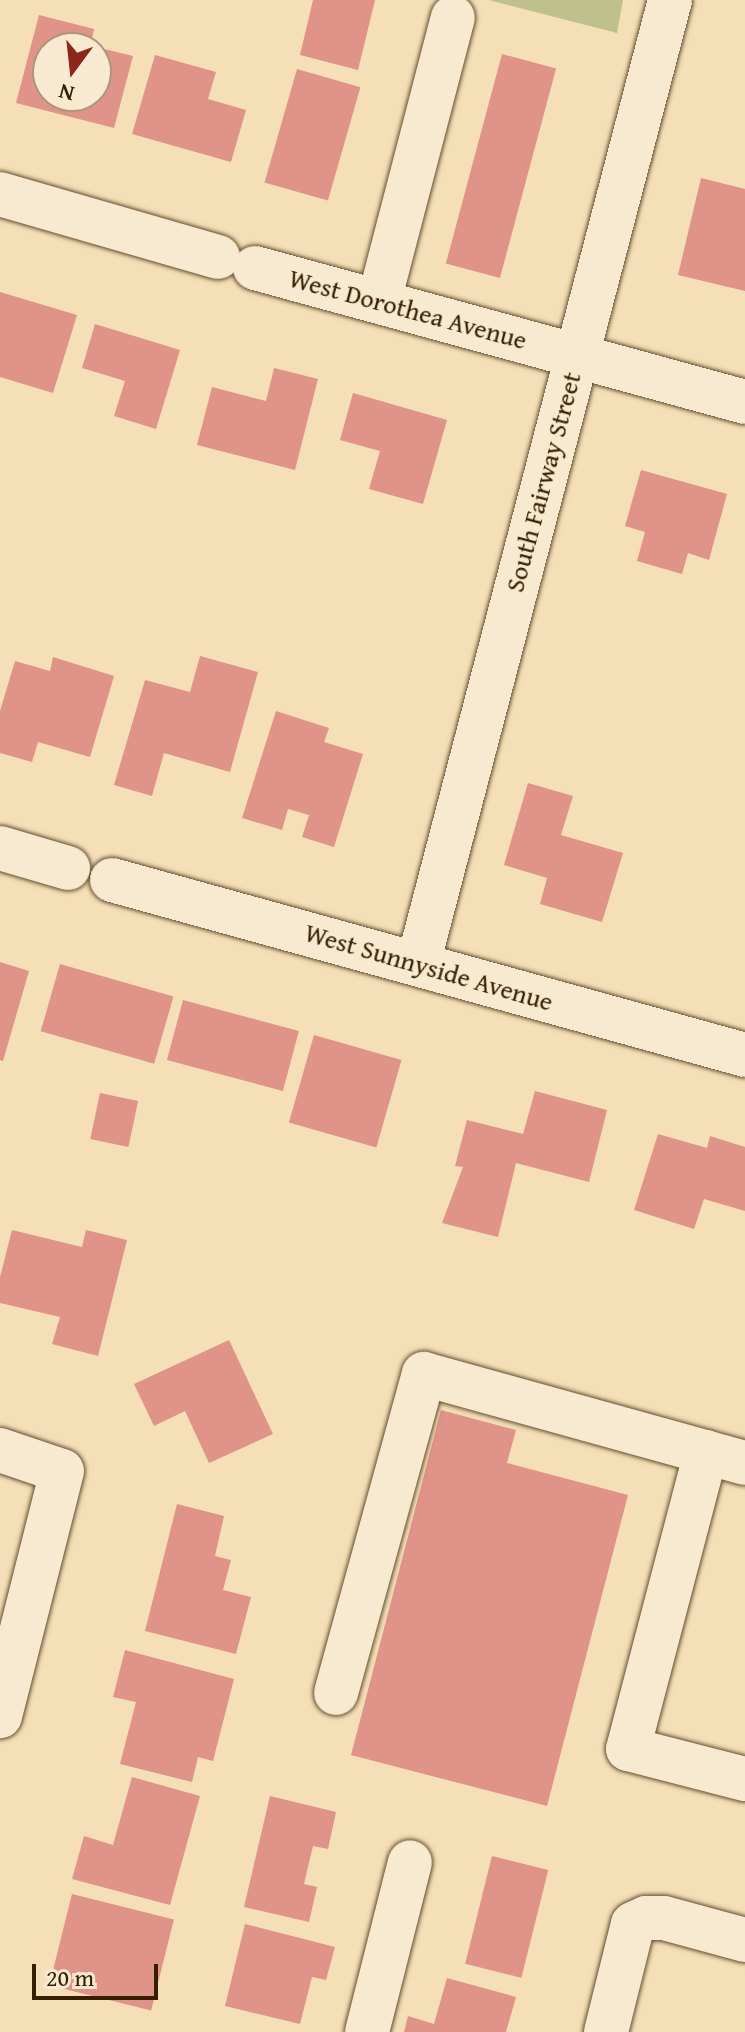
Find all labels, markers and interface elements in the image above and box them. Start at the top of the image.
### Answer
north arrow [32,32,112,112]
text: N [55,76,78,111]
street label: West Dorothea Avenue [286,262,530,356]
street label: South Fairway Street [499,369,587,595]
street label: West Sunnyside Avenue [301,917,557,1017]
scale bar [36,1948,162,1998]
text: 20 m [46,1960,94,1995]

